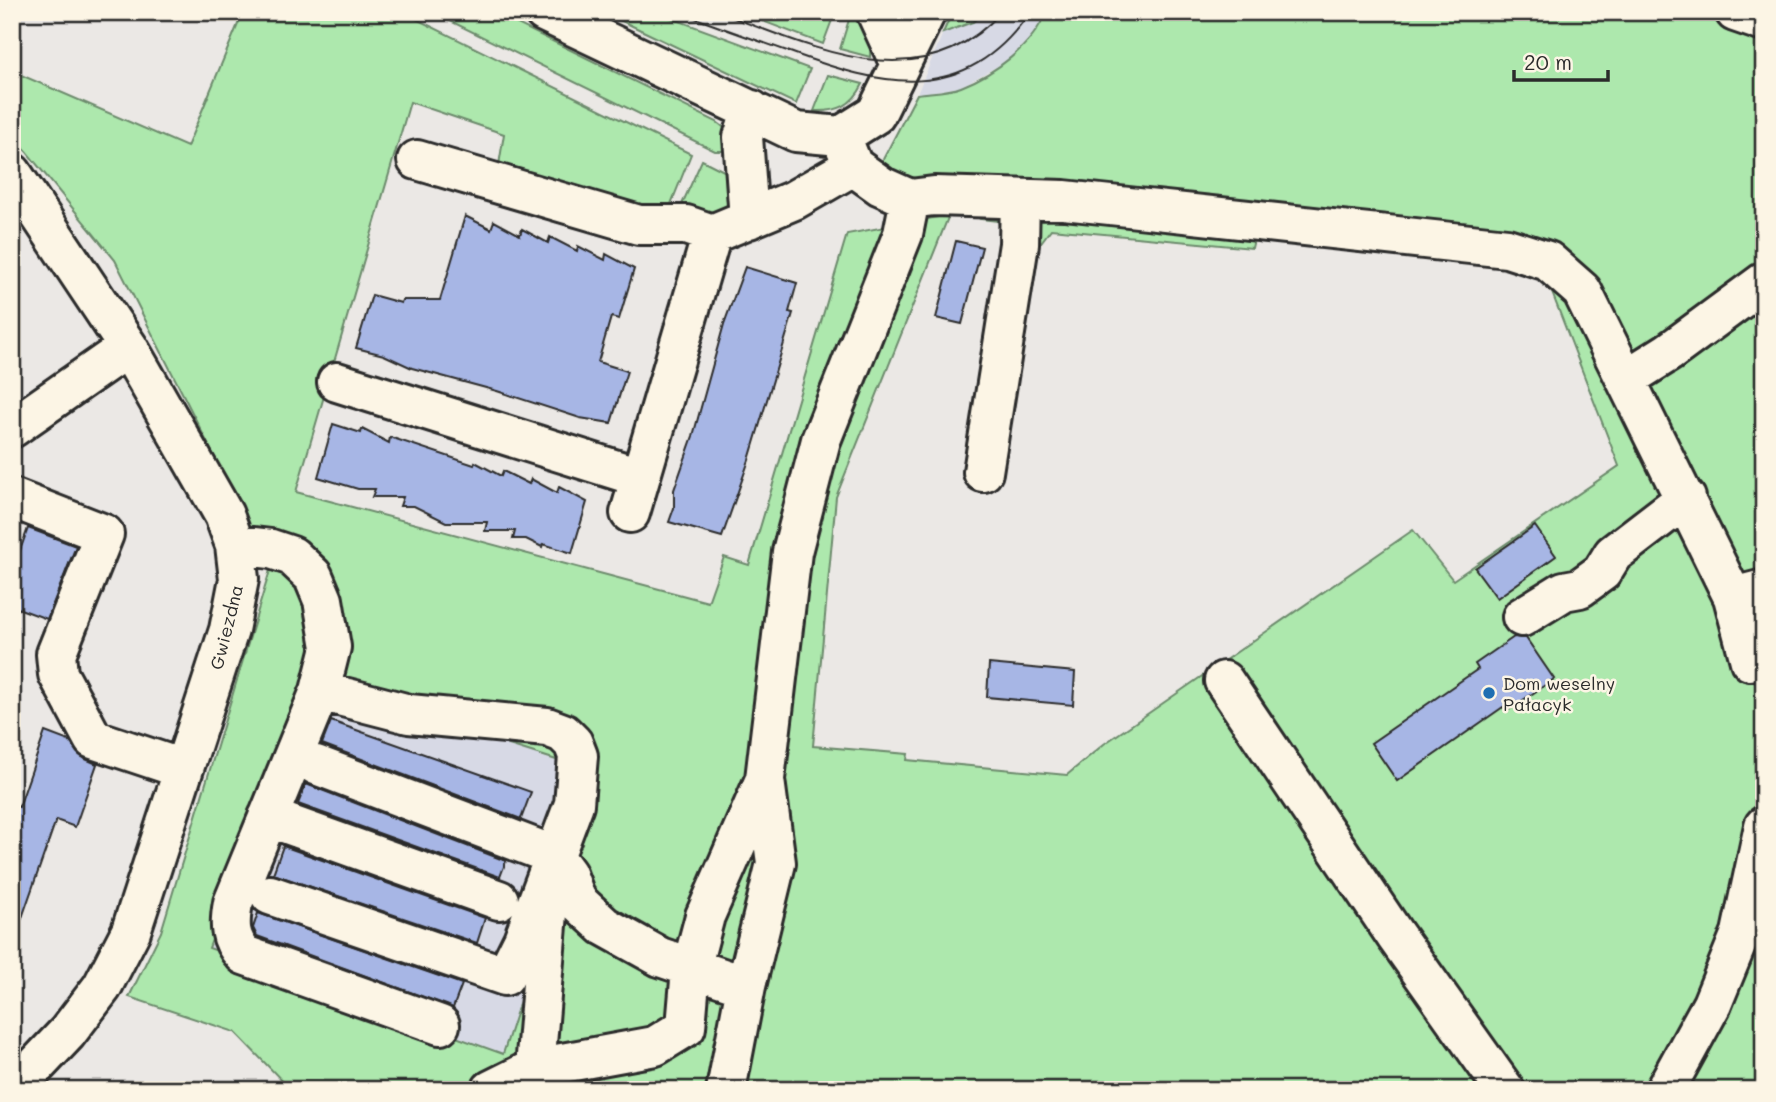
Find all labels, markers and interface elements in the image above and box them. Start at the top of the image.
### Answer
scale bar [1514,38,1608,82]
text: 20 m [1524,48,1572,75]
street label: Gwiezdna [204,582,248,672]
place label: Dom weselny Pałacyk [1503,671,1615,716]
marker: Dom weselny Pałacyk [1481,685,1497,701]

